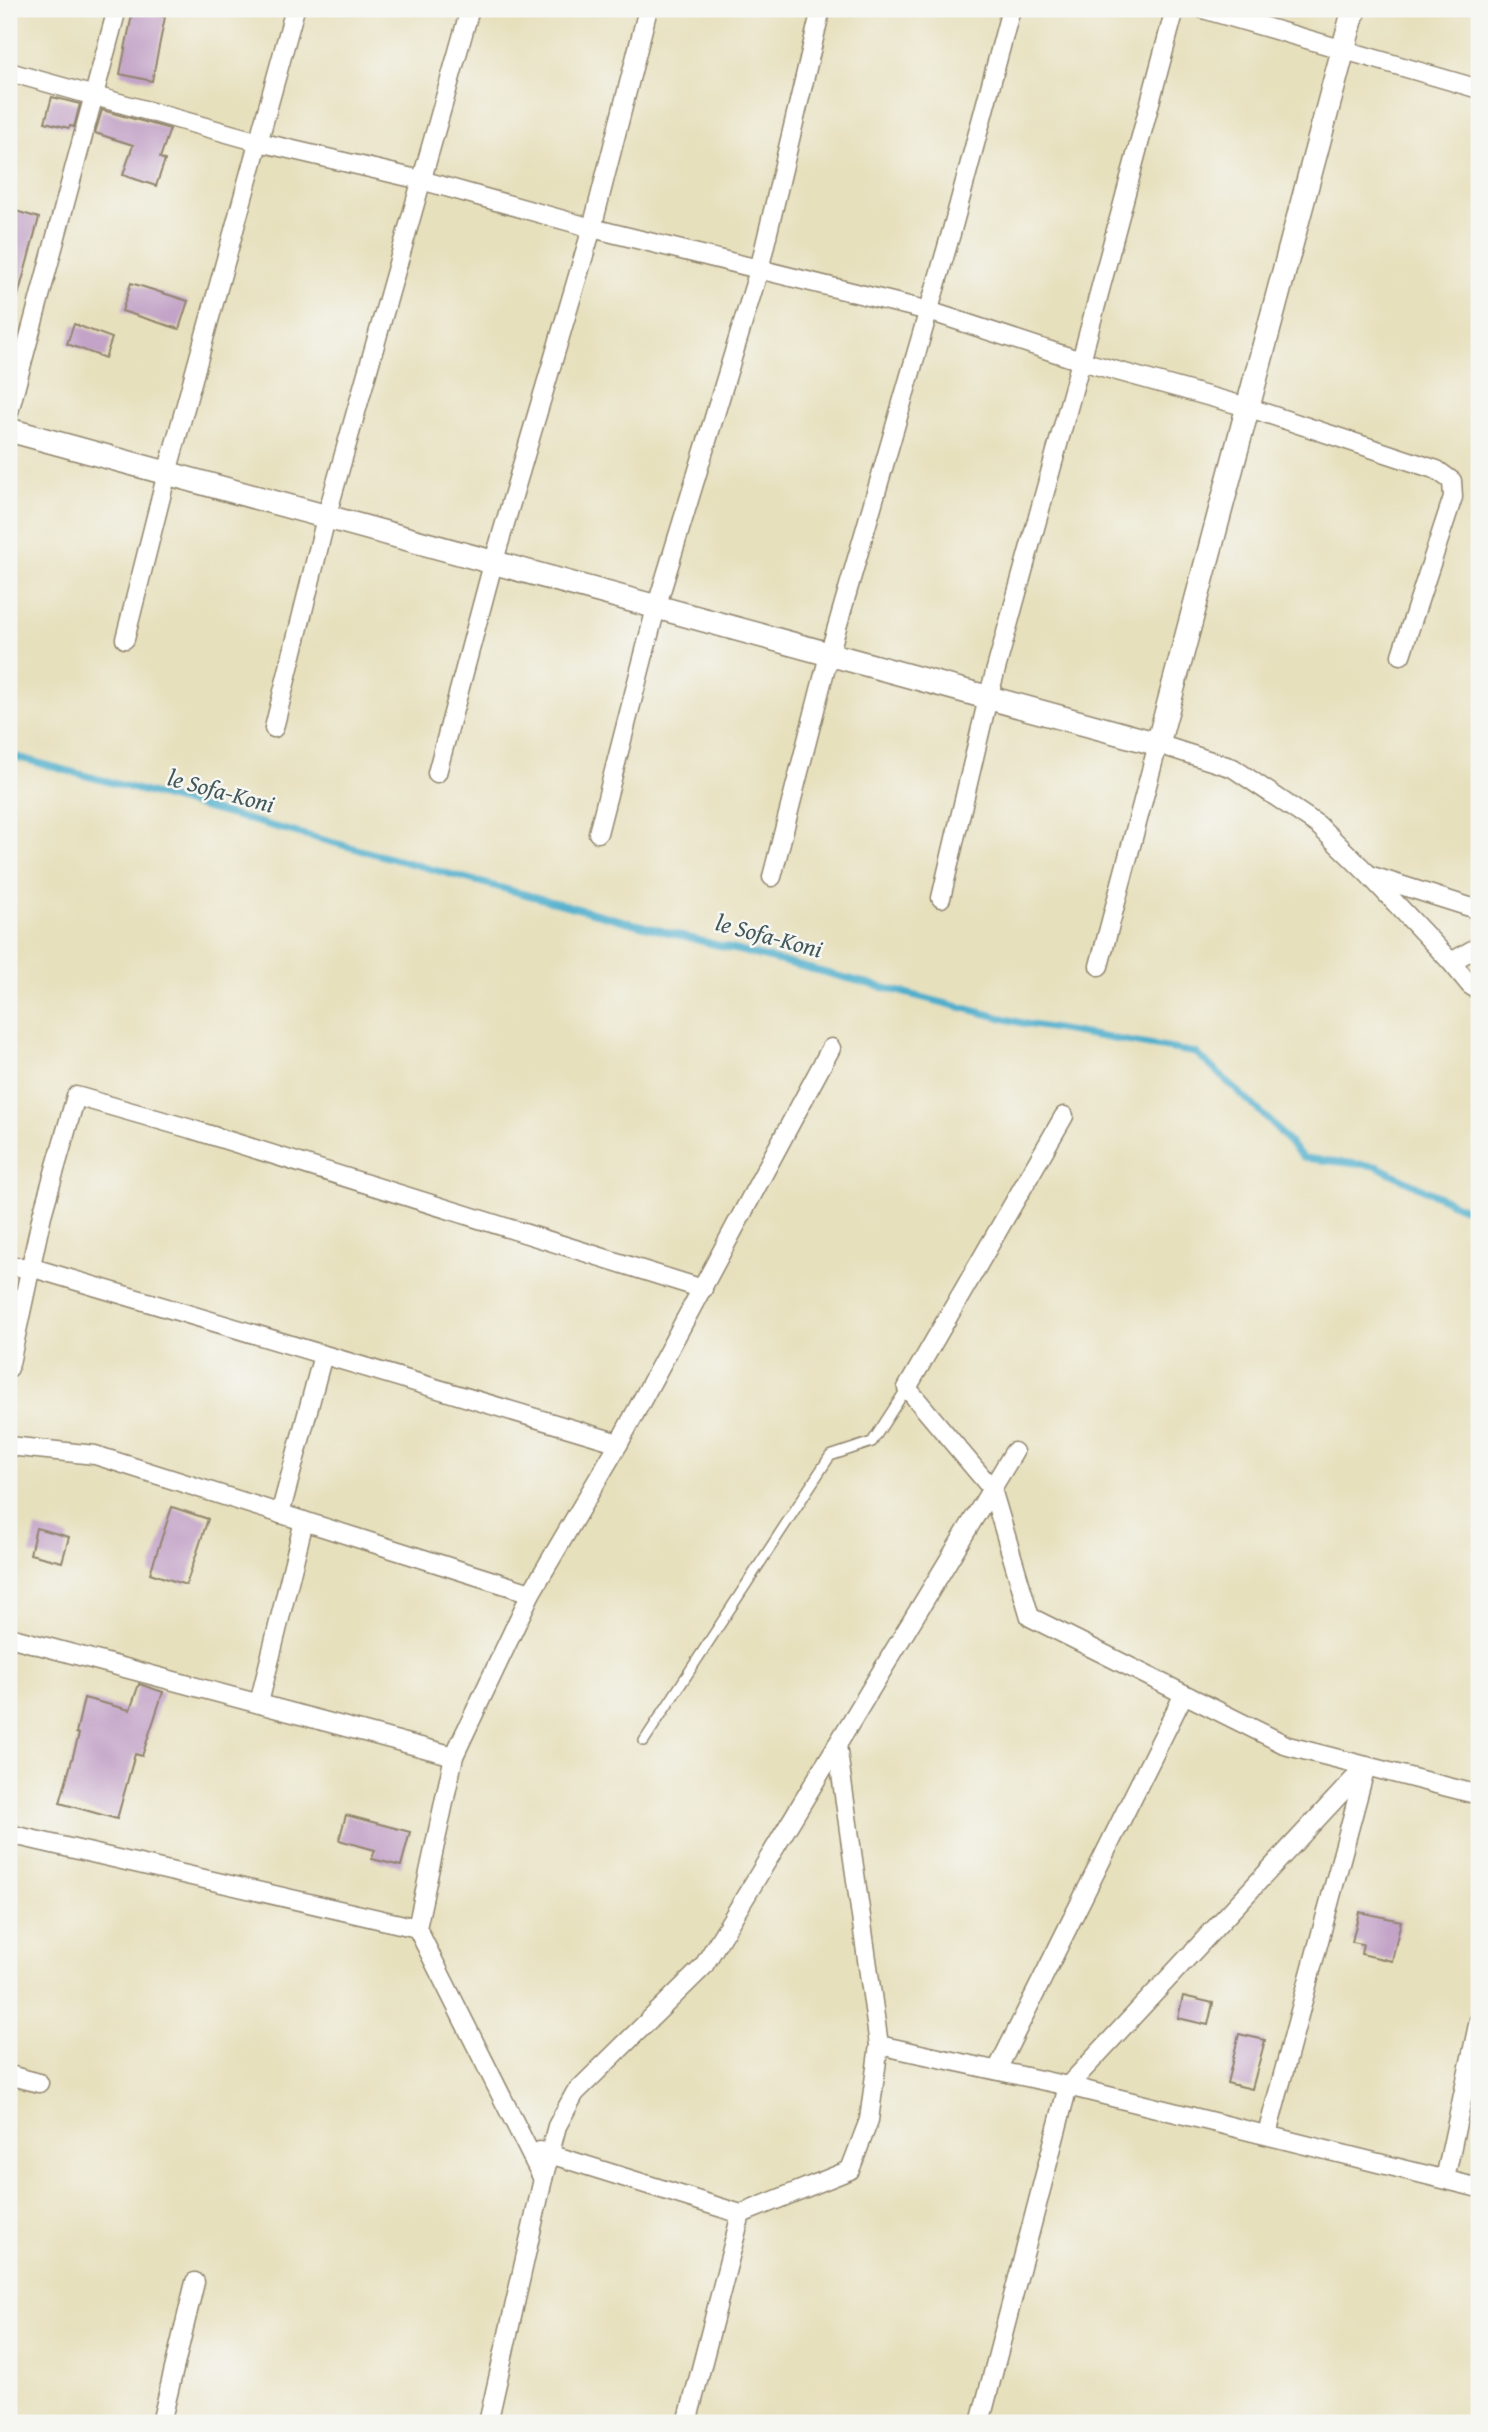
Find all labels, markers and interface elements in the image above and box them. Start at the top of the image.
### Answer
water label: le Sofa-Koni [164,760,278,822]
water label: le Sofa-Koni [712,905,826,967]

